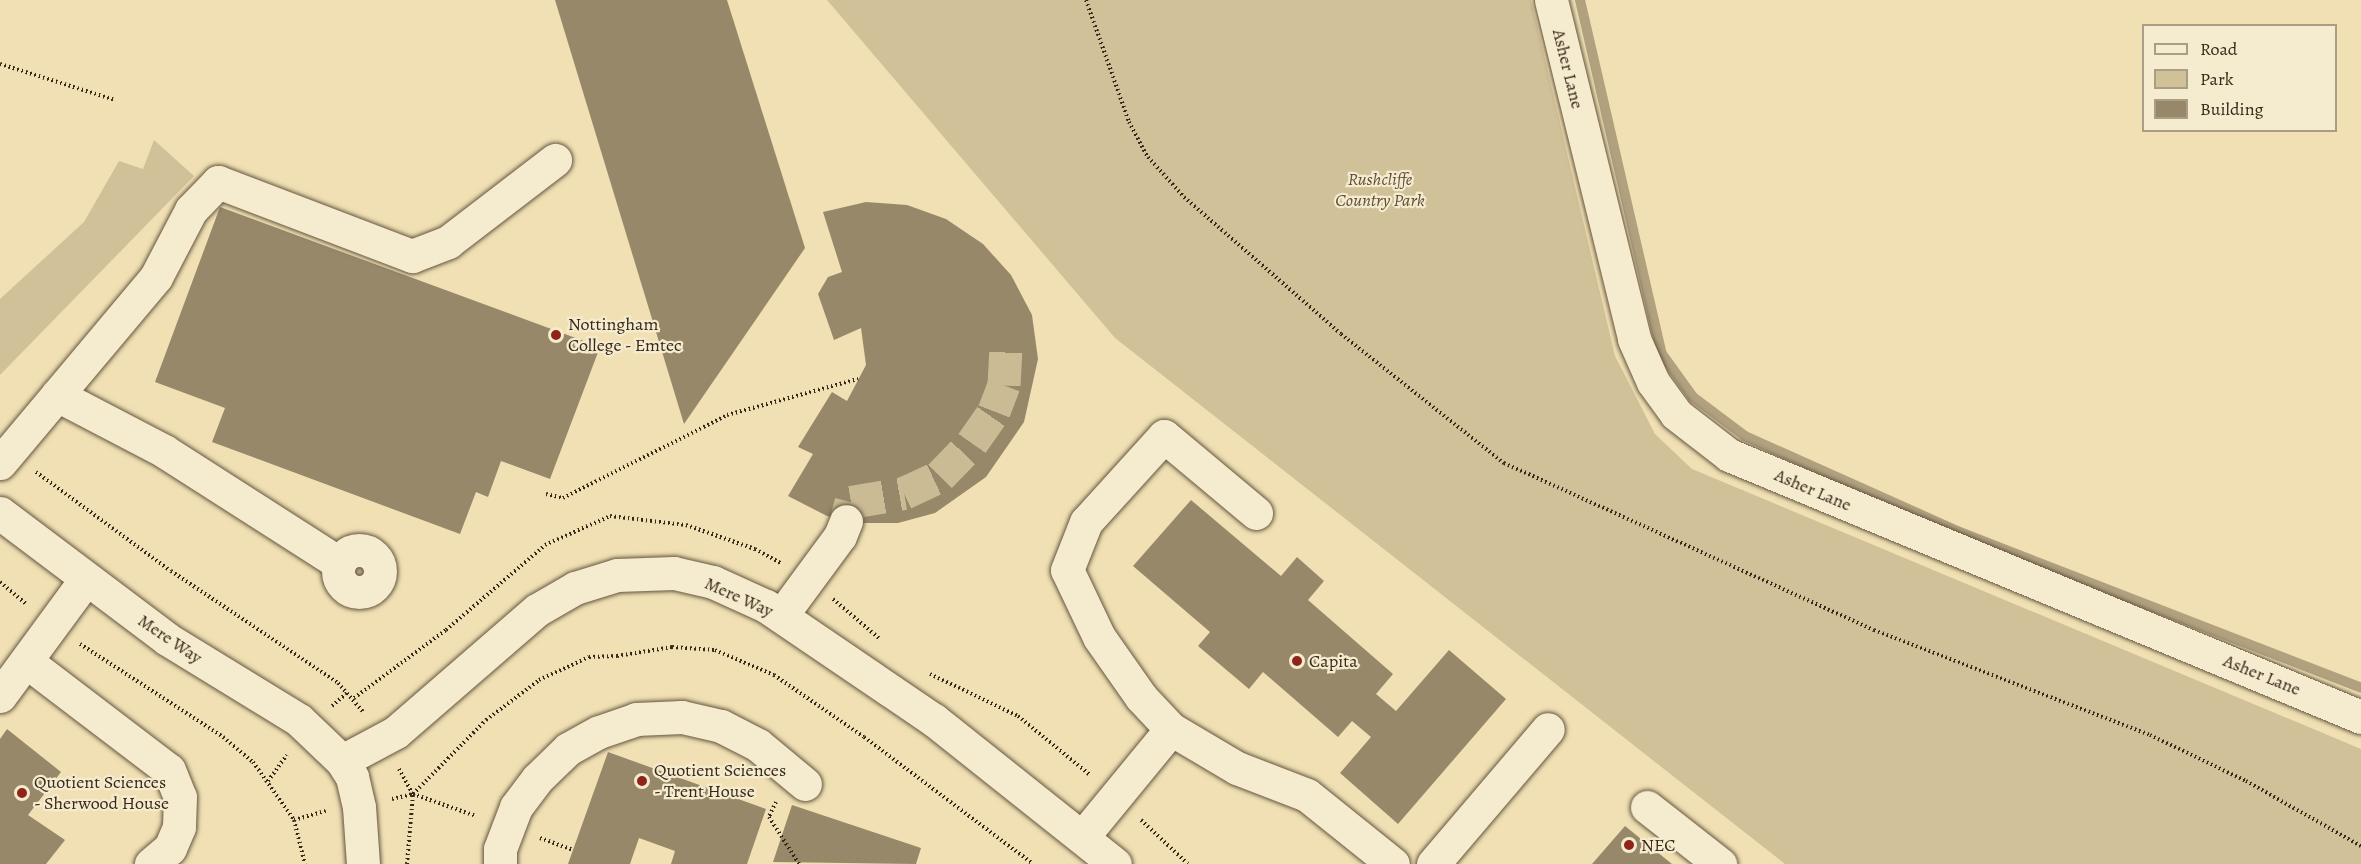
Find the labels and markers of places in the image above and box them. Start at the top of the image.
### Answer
place label: Nottingham College - Emtec [568,314,682,356]
marker: Nottingham College - Emtec [549,328,563,342]
place label: Capita [1309,650,1358,672]
marker: Capita [1290,654,1304,668]
place label: Quotient Sciences - Trent House [654,760,786,802]
place label: Quotient Sciences - Sherwood House [34,772,169,814]
marker: Quotient Sciences - Trent House [635,774,649,788]
marker: Quotient Sciences - Sherwood House [15,786,29,800]
place label: NEC [1641,834,1675,856]
marker: NEC [1622,838,1636,852]

